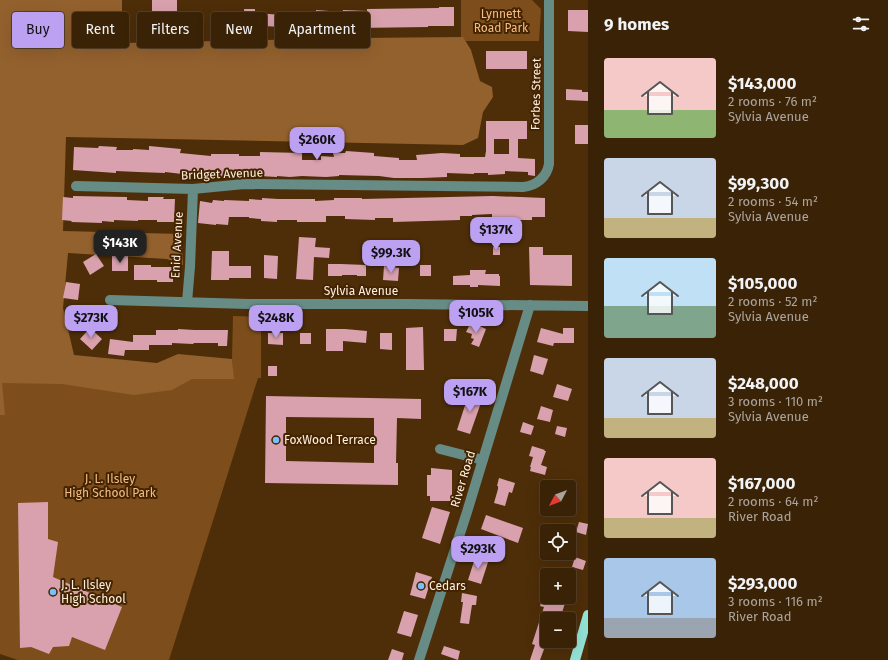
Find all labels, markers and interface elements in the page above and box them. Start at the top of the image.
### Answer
park label: Lynnett Road Park [474,7,529,35]
chip: Buy [12,12,64,48]
chip: Rent [72,12,129,48]
chip: Filters [137,12,203,48]
chip: New [211,12,267,48]
chip: Apartment [275,12,370,48]
icon: filters [850,13,872,35]
text: 9 homes [604,14,669,35]
street label: Forbes Street [528,57,544,130]
text: $143,000 [728,73,796,94]
icon: home [636,74,684,122]
text: 2 rooms · 76 m² [728,94,817,109]
text: Sylvia Avenue [728,109,809,124]
pin: $260K [289,127,345,161]
text: $260K [299,132,335,147]
street label: Bridget Avenue [181,166,263,182]
text: $99,300 [728,173,789,194]
icon: home [636,174,684,222]
text: 2 rooms · 54 m² [728,194,818,209]
text: Sylvia Avenue [728,209,809,224]
street label: Enid Avenue [168,211,186,279]
pin: $137K [468,217,524,251]
text: $137K [479,222,513,237]
pin: $143K [92,230,148,264]
text: $143K [103,235,137,250]
pin: $99.3K [358,240,424,274]
text: $99.3K [371,245,411,260]
text: $105,000 [728,273,797,294]
icon: home [636,274,684,322]
street label: Sylvia Avenue [324,284,398,298]
text: 2 rooms · 52 m² [728,294,817,309]
pin: $105K [448,300,504,334]
pin: $273K [63,305,119,339]
pin: $248K [248,305,304,339]
text: $105K [458,305,494,320]
text: Sylvia Avenue [728,309,809,324]
text: $273K [74,310,108,325]
text: $248K [258,310,294,325]
text: $248,000 [728,373,799,394]
icon: home [636,374,684,422]
pin: $167K [442,379,498,413]
text: $167K [453,384,487,399]
text: 3 rooms · 110 m² [728,394,823,409]
text: Sylvia Avenue [728,409,809,424]
place label: FoxWood Terrace [284,433,376,447]
marker: FoxWood Terrace [271,435,281,445]
street label: River Road [448,449,478,509]
park label: J. L. Ilsley High School Park [64,472,157,500]
text: $167,000 [728,473,795,494]
icon: home [636,474,684,522]
north arrow [540,480,576,516]
map controls [540,480,576,648]
text: 2 rooms · 64 m² [728,494,818,509]
text: River Road [728,509,791,524]
button: locate [540,524,576,560]
pin: $293K [450,536,506,570]
text: $293K [460,541,496,556]
button: + [540,568,576,604]
text: $293,000 [728,573,797,594]
icon: home [636,574,684,622]
place label: J. L. Ilsley High School [61,578,126,606]
place label: Cedars [429,579,466,593]
marker: Cedars [416,581,426,591]
marker: J. L. Ilsley High School [48,587,58,597]
text: 3 rooms · 116 m² [728,594,823,609]
text: River Road [728,609,791,624]
button: − [540,612,576,648]

